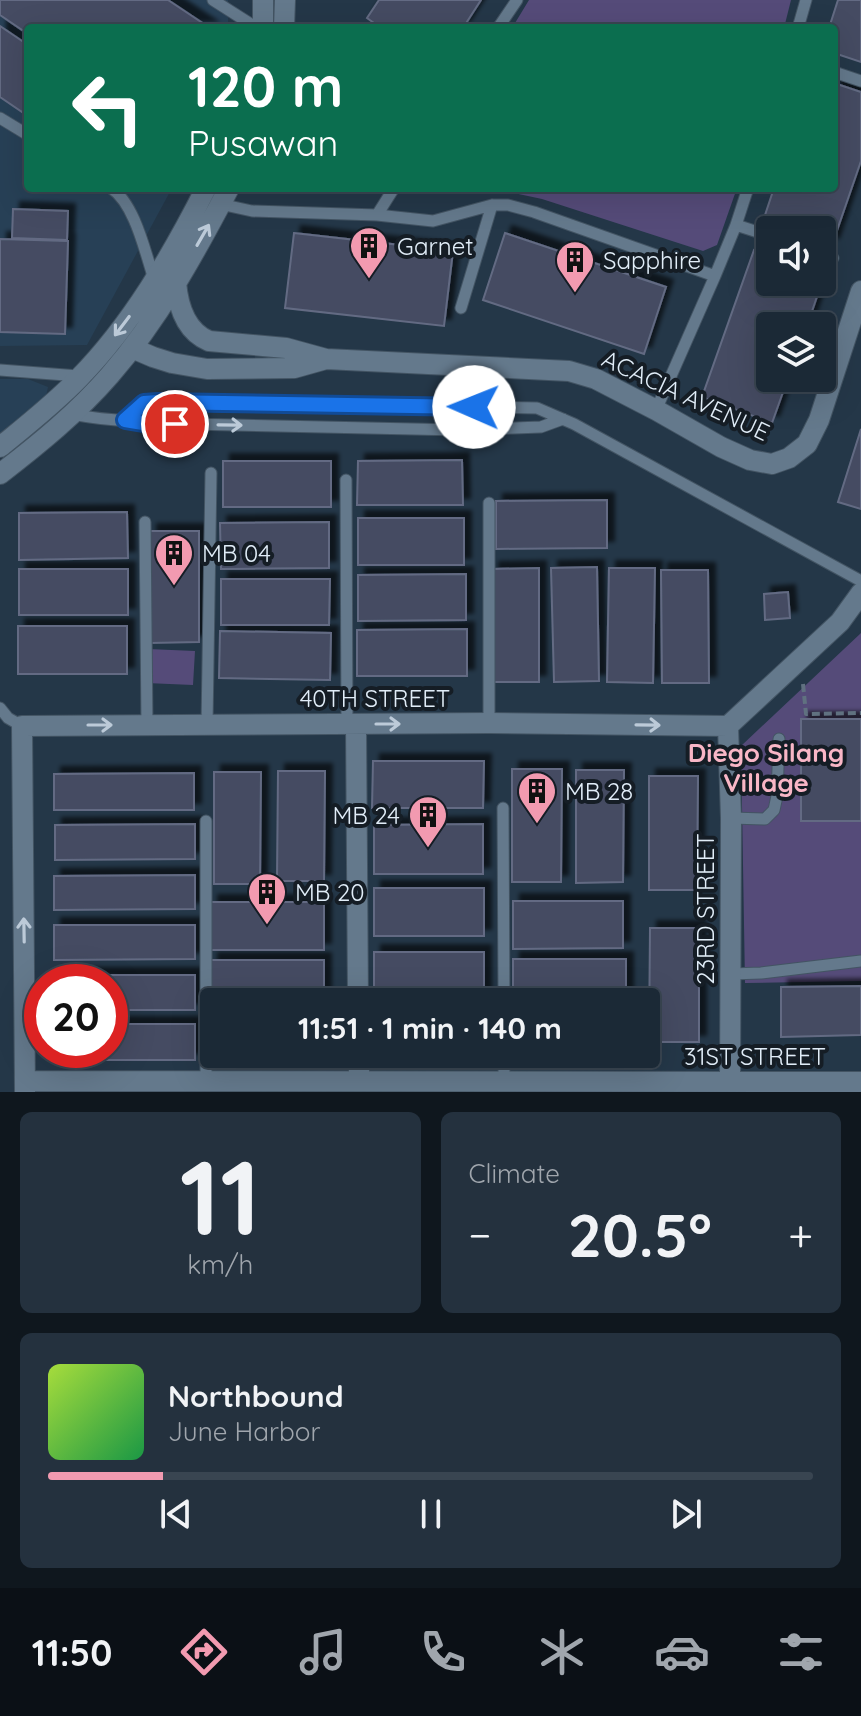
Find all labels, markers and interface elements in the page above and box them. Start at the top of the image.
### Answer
text: 120 m [188,51,343,121]
icon: left [56,56,160,160]
text: Pusawan [188,120,338,165]
map controls [756,216,836,392]
button: sound [756,216,836,296]
one-way arrow [195,224,211,247]
building icon: Garnet [348,225,390,280]
place label: Garnet [397,231,473,261]
building icon: Sapphire [554,239,596,294]
place label: Sapphire [603,245,701,275]
button: layers [756,312,836,392]
one-way arrow [113,315,130,336]
street label: ACACIA AVENUE [597,343,775,447]
position arrow [432,365,516,449]
pin [141,390,209,458]
icon: arrive [153,402,197,446]
one-way arrow [216,417,243,433]
building icon: MB 04 [153,532,195,587]
place label: MB 04 [202,538,271,568]
street label: 40TH STREET [300,683,450,713]
one-way arrow [374,716,401,732]
one-way arrow [86,717,113,733]
one-way arrow [634,717,661,733]
district label: Diego Silang Village [688,736,844,799]
building icon: MB 28 [516,770,558,825]
place label: MB 28 [565,776,633,806]
building icon: MB 24 [407,794,449,849]
place label: MB 24 [332,800,400,830]
street label: 23RD STREET [690,833,720,985]
building icon: MB 20 [246,871,288,926]
place label: MB 20 [295,877,365,907]
one-way arrow [16,917,31,944]
speed limit sign: 20 [24,964,128,1068]
text: 11:51 · 1 min · 140 m [298,1009,562,1047]
street label: 31ST STREET [684,1041,826,1071]
text: 11 [180,1131,261,1261]
text: Climate [469,1157,560,1190]
text: 20.5° [568,1197,712,1272]
text: − [469,1207,491,1262]
text: + [788,1207,813,1262]
text: km/h [187,1248,253,1281]
text: Northbound [168,1377,344,1415]
text: June Harbor [168,1415,320,1448]
icon: previous [154,1492,198,1536]
icon: pause [409,1492,453,1536]
icon: next [664,1492,708,1536]
icon: directions [176,1624,232,1680]
icon: music [295,1624,351,1680]
icon: phone [415,1624,471,1680]
icon: climate [534,1624,590,1680]
icon: car [654,1624,710,1680]
icon: filters [773,1624,829,1680]
text: 11:50 [32,1630,112,1675]

